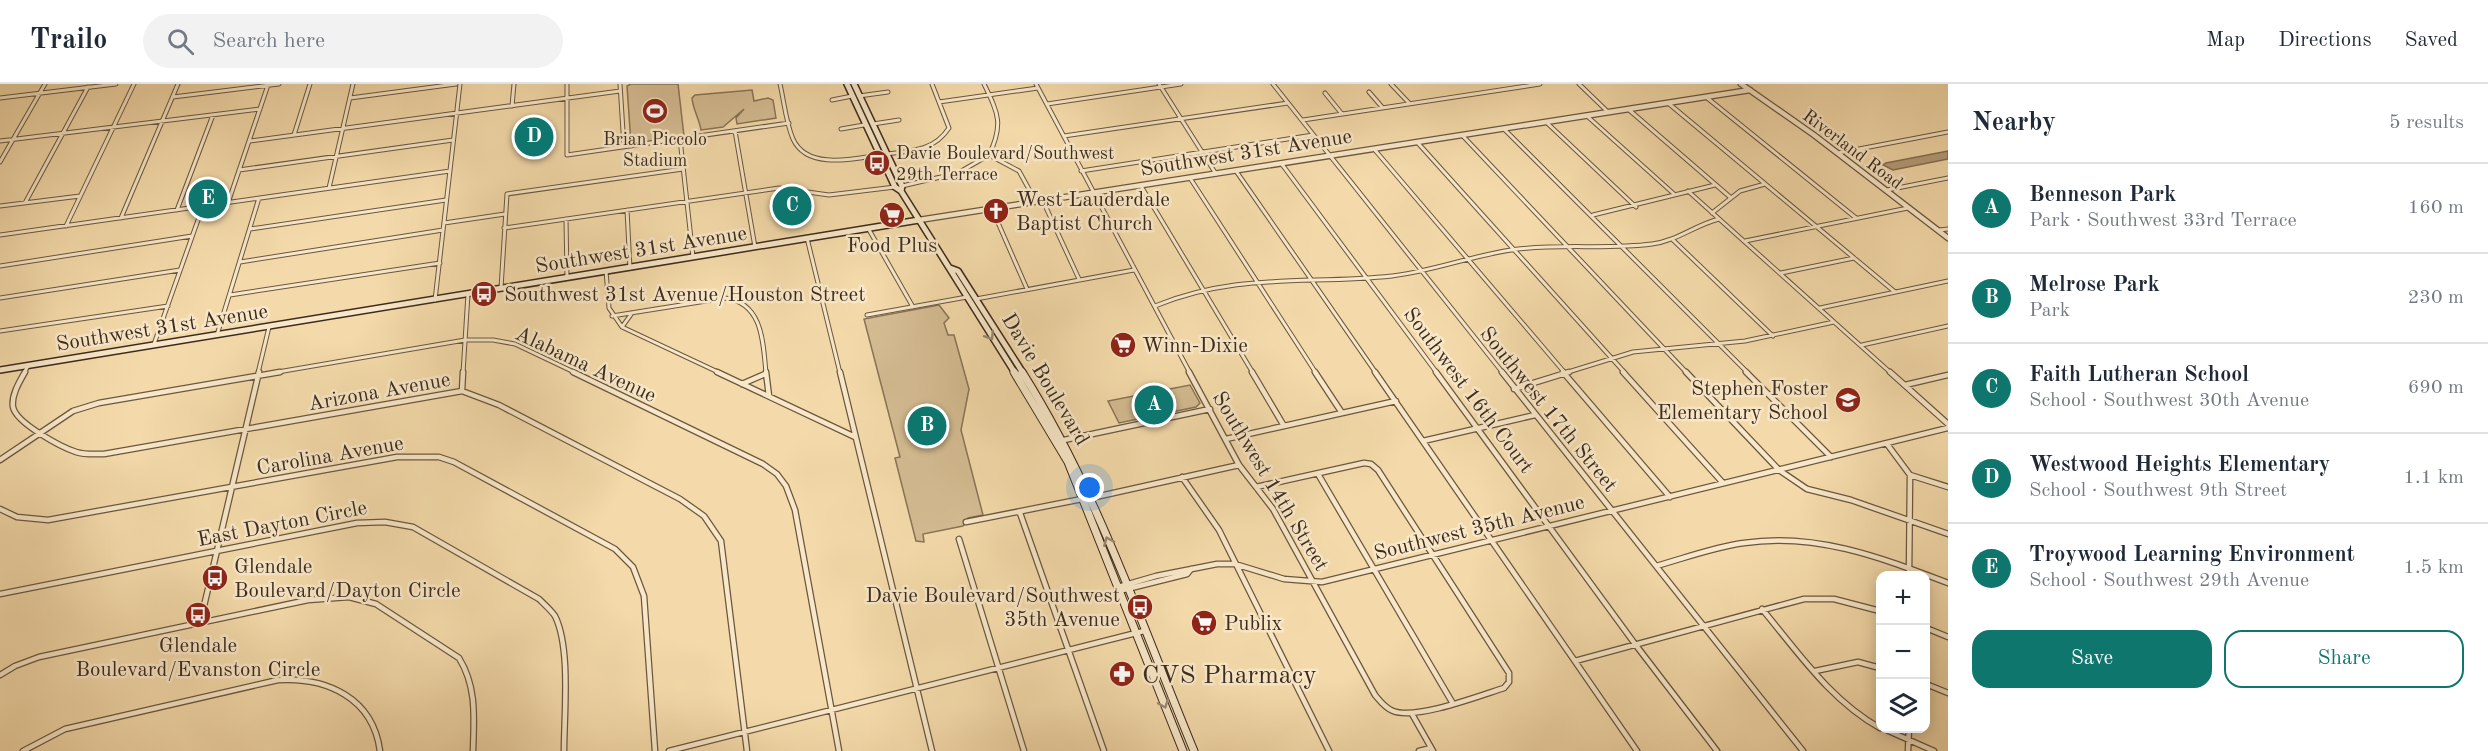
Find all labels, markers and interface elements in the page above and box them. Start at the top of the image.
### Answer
search box [143,14,563,68]
icon: search [164,25,197,58]
text: Trailo [30,27,107,55]
text: Search here [212,30,325,52]
text: Map [2206,30,2245,51]
text: Directions [2278,30,2372,51]
text: Saved [2405,30,2458,51]
sports icon: Brian Piccolo Stadium [640,96,670,126]
street label: Riverland Road [1799,106,1906,193]
text: Nearby [1972,110,2056,136]
text: 5 results [2389,113,2464,133]
pin: D [514,115,554,160]
street label: Southwest 31st Avenue [1139,126,1354,181]
place label: Brian Piccolo Stadium [603,131,707,170]
place label: Davie Boulevard/Southwest 29th Terrace [896,145,1114,184]
bus stop icon: Davie Boulevard/Southwest 29th Terrace [862,148,892,178]
pin: E [188,176,228,222]
pin: C [772,184,812,228]
text: Benneson Park [2029,184,2176,206]
place label: West Lauderdale Baptist Church [1016,190,1170,235]
church icon: West Lauderdale Baptist Church [981,196,1011,226]
text: A [1984,198,1999,218]
text: 160 m [2408,198,2464,218]
supermarket icon: Food Plus [877,200,907,230]
text: Park · Southwest 33rd Terrace [2029,211,2297,231]
street label: Southwest 31st Avenue [534,223,749,278]
place label: Food Plus [847,236,937,257]
text: Melrose Park [2029,274,2160,296]
bus stop icon: Southwest 31st Avenue/Houston Street [469,279,499,309]
place label: Southwest 31st Avenue/Houston Street [504,285,866,306]
text: B [1984,288,1999,308]
text: 230 m [2408,288,2464,308]
street label: Southwest 31st Avenue [55,301,270,356]
text: Park [2029,301,2070,321]
street label: Southwest 16th Court [1399,304,1537,478]
street label: Davie Boulevard [997,310,1092,450]
street label: Alabama Avenue [512,324,659,407]
street label: Southwest 17th Street [1475,324,1621,496]
one-way arrow [983,329,994,340]
supermarket icon: Winn-Dixie [1108,330,1138,360]
place label: Winn-Dixie [1142,336,1248,357]
text: Faith Lutheran School [2029,364,2249,386]
street label: Arizona Avenue [306,370,452,415]
text: C [1985,378,1998,398]
text: 690 m [2408,378,2464,398]
place label: Stephen Foster Elementary School [1657,379,1828,424]
pin: A [1134,382,1174,428]
school or university icon: Stephen Foster Elementary School [1833,385,1863,415]
street label: Southwest 14th Street [1208,388,1332,575]
text: School · Southwest 30th Avenue [2029,391,2309,411]
pin: B [908,404,946,448]
street label: Carolina Avenue [255,433,406,480]
text: Westwood Heights Elementary [2029,454,2330,476]
text: D [1984,468,1999,488]
text: 1.1 km [2403,468,2464,488]
your location [1075,473,1104,502]
text: School · Southwest 9th Street [2029,481,2287,501]
street label: Southwest 35th Avenue [1372,492,1587,565]
street label: East Dayton Circle [196,498,369,551]
one-way arrow [1103,536,1115,547]
text: Troywood Learning Environment [2029,544,2355,566]
place label: Glendale Boulevard/Dayton Circle [234,557,461,602]
text: E [1985,558,1998,578]
text: 1.5 km [2403,558,2464,578]
bus stop icon: Glendale Boulevard/Dayton Circle [200,563,230,593]
map controls [1876,571,1930,733]
button: + [1876,571,1930,625]
text: School · Southwest 29th Avenue [2029,571,2309,591]
place label: Davie Boulevard/Southwest 35th Avenue [865,586,1120,631]
bus stop icon: Davie Boulevard/Southwest 35th Avenue [1125,592,1155,622]
bus stop icon: Glendale Boulevard/Evanston Circle [183,600,213,630]
supermarket icon: Publix [1189,608,1219,638]
place label: Publix [1224,614,1283,635]
button: − [1876,625,1930,679]
button: Save [1972,630,2212,688]
button: Share [2224,630,2464,688]
place label: Glendale Boulevard/Evanston Circle [76,636,320,681]
pharmacy icon: CVS Pharmacy [1107,659,1137,689]
place label: CVS Pharmacy [1142,663,1317,689]
button: layers [1876,679,1930,733]
one-way arrow [1157,698,1169,709]

